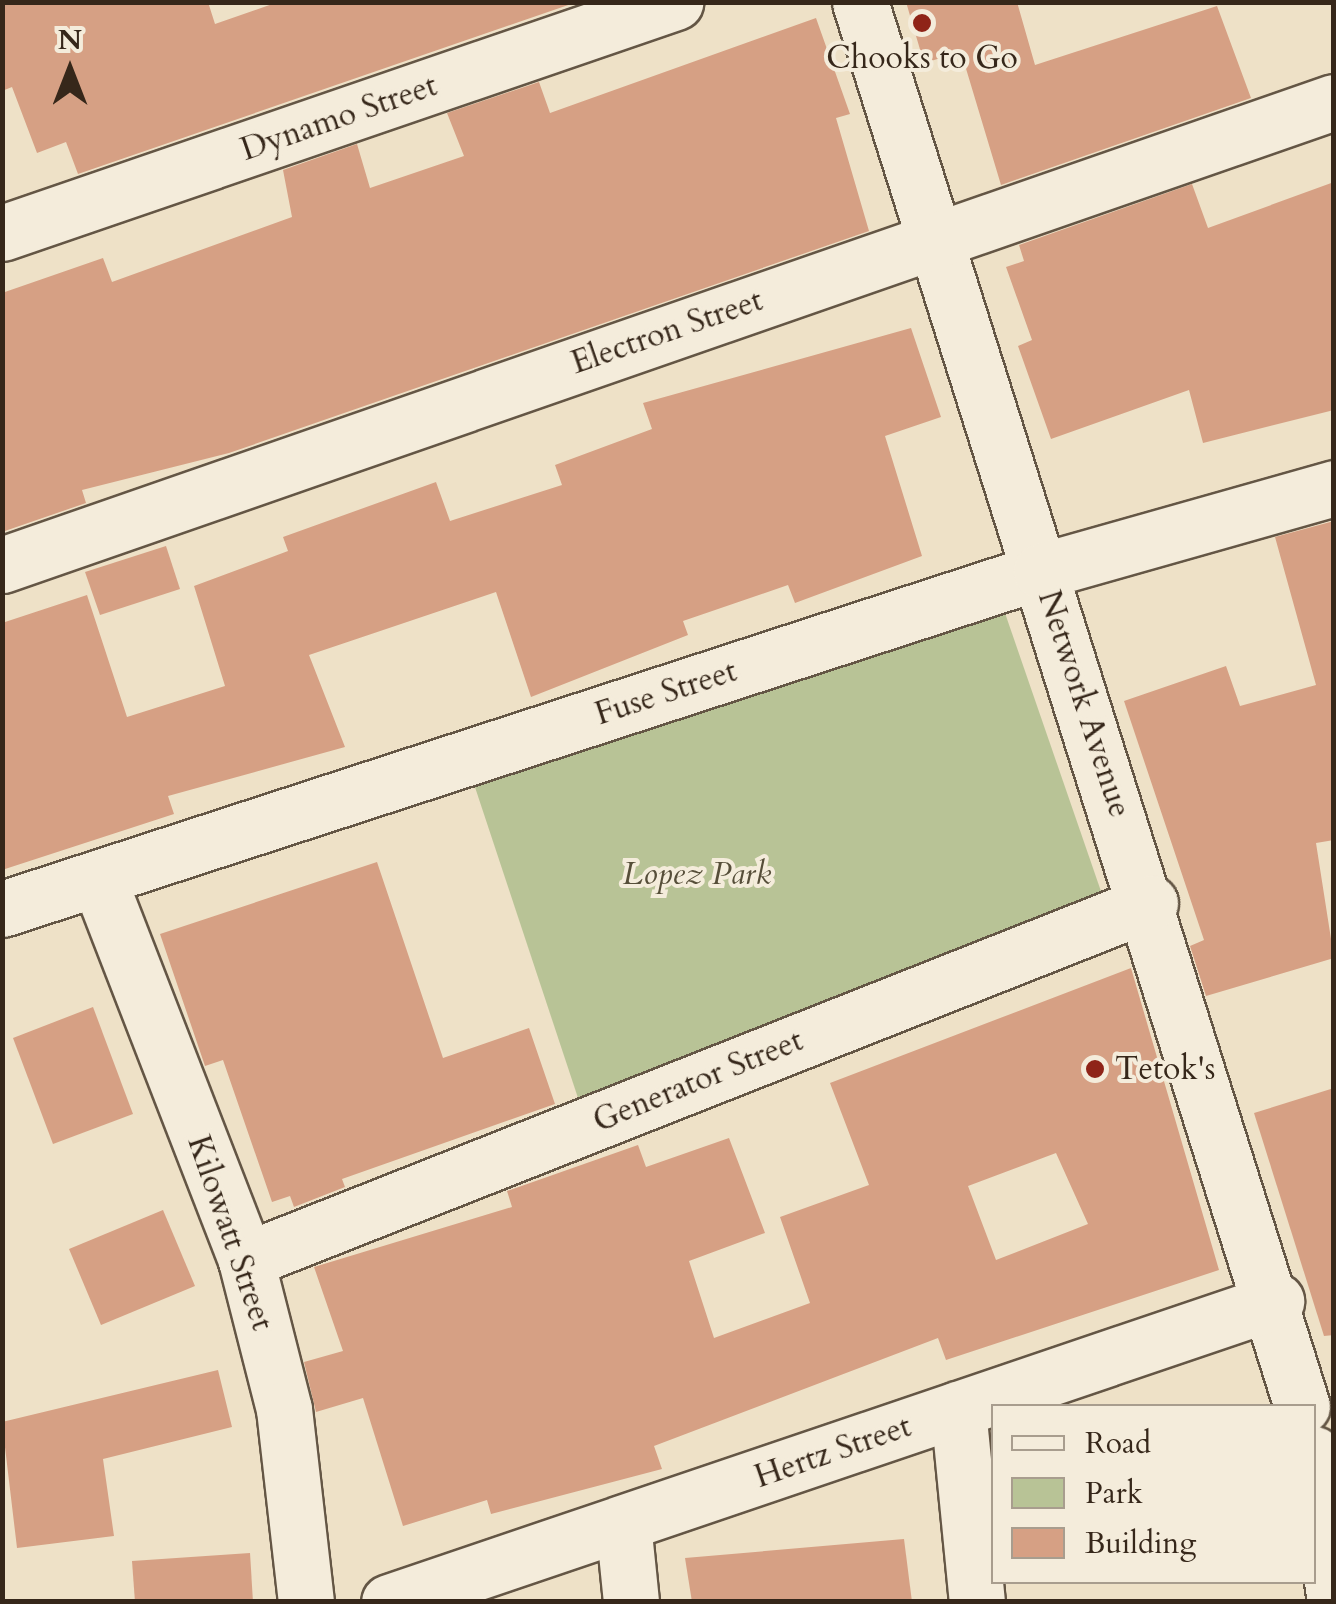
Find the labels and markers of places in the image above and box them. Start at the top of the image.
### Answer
marker: Chooks to Go [911,12,933,34]
place label: Chooks to Go [826,39,1018,77]
place label: Tetok's [1115,1050,1216,1088]
marker: Tetok's [1084,1058,1106,1080]

